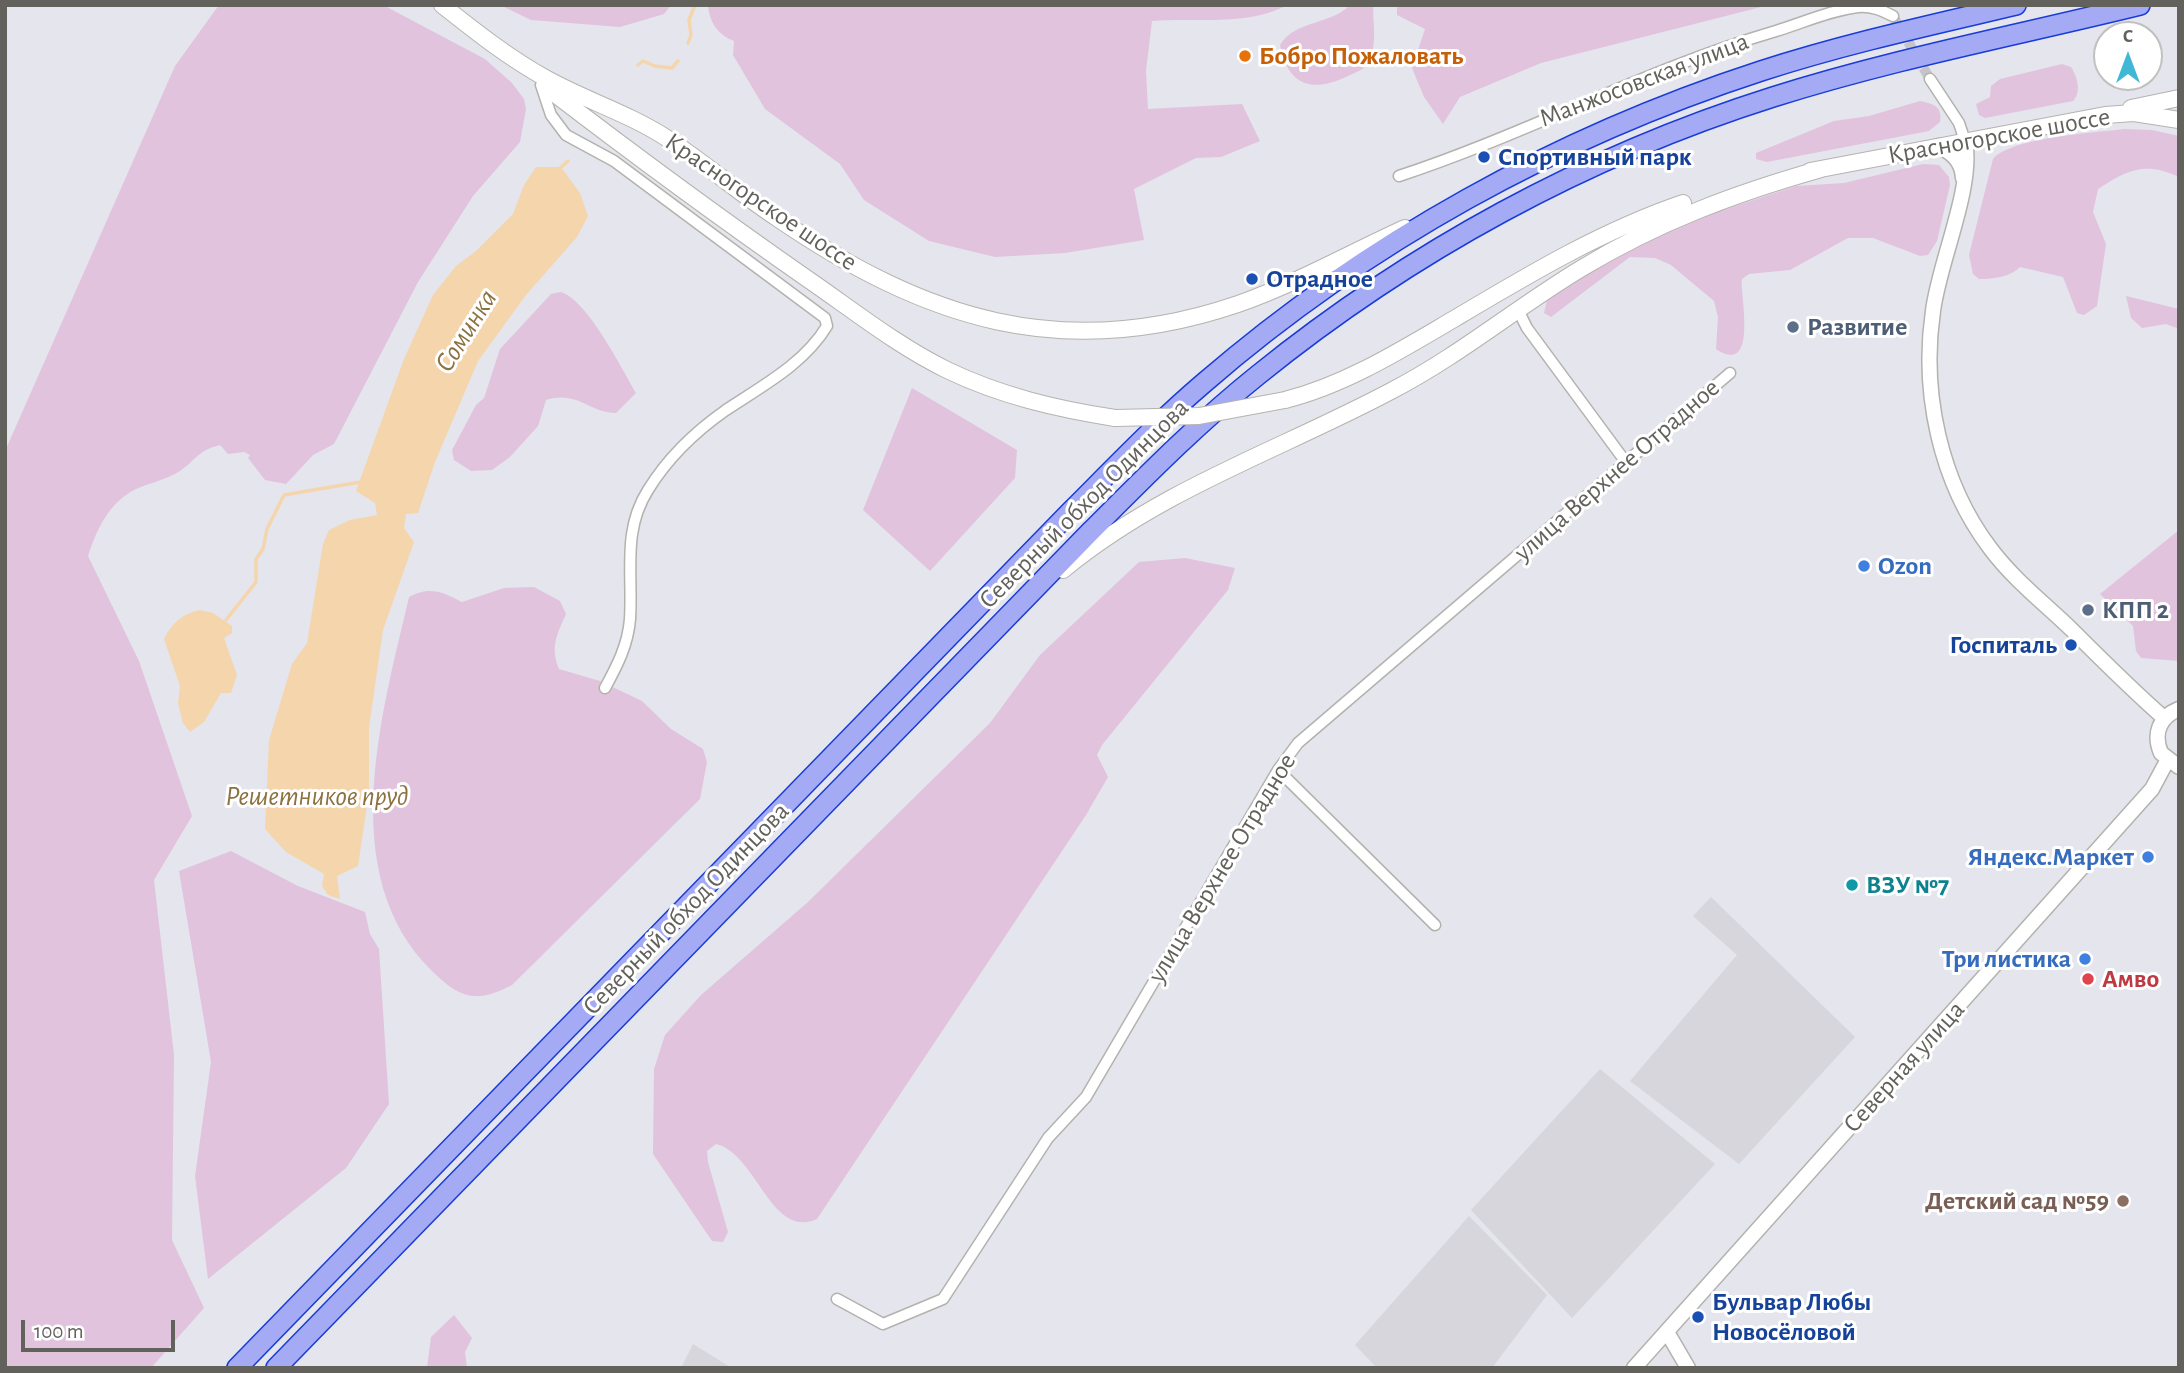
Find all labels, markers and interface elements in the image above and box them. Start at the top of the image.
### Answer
north arrow [2093,21,2163,91]
street label: Манжосовская улица [1535,26,1753,134]
text: С [2123,27,2133,46]
place label: Бобро Пожаловать [1259,40,1463,72]
marker: Бобро Пожаловать [1237,48,1253,64]
street label: Красногорское шоссе [1885,101,2113,171]
street label: Красногорское шоссе [659,126,863,278]
place label: Спортивный парк [1498,141,1692,173]
marker: Спортивный парк [1476,149,1492,165]
place label: Отрадное [1266,263,1373,295]
marker: Отрадное [1244,271,1260,287]
water label: Соминка [428,283,504,379]
place label: Развитие [1807,311,1907,343]
marker: Развитие [1785,319,1801,335]
street label: улица Верхнее Отрадное [1508,372,1726,568]
street label: Северный обход Одинцова [973,393,1195,615]
place label: Ozon [1878,550,1932,582]
marker: Ozon [1856,558,1872,574]
place label: КПП 2 [2102,594,2169,626]
marker: КПП 2 [2080,602,2096,618]
place label: Госпиталь [1949,629,2057,661]
marker: Госпиталь [2063,637,2079,653]
street label: улица Верхнее Отрадное [1141,748,1303,988]
water label: Решетников пруд [226,780,408,814]
street label: Северный обход Одинцова [576,796,796,1022]
place label: Яндекс.Маркет [1968,841,2134,873]
marker: Яндекс.Маркет [2140,849,2156,865]
place label: ВЗУ №7 [1866,869,1949,901]
marker: ВЗУ №7 [1844,877,1860,893]
place label: Три листика [1942,943,2071,975]
marker: Три листика [2077,951,2093,967]
place label: Амво [2102,963,2159,995]
marker: Амво [2080,971,2096,987]
street label: Северная улица [1837,995,1971,1139]
place label: Детский сад №59 [1925,1185,2109,1217]
marker: Детский сад №59 [2115,1193,2131,1209]
place label: Бульвар Любы Новосёловой [1712,1286,1871,1348]
scale bar [24,1306,178,1350]
marker: Бульвар Любы Новосёловой [1690,1309,1706,1325]
text: 100 m [34,1321,84,1342]

